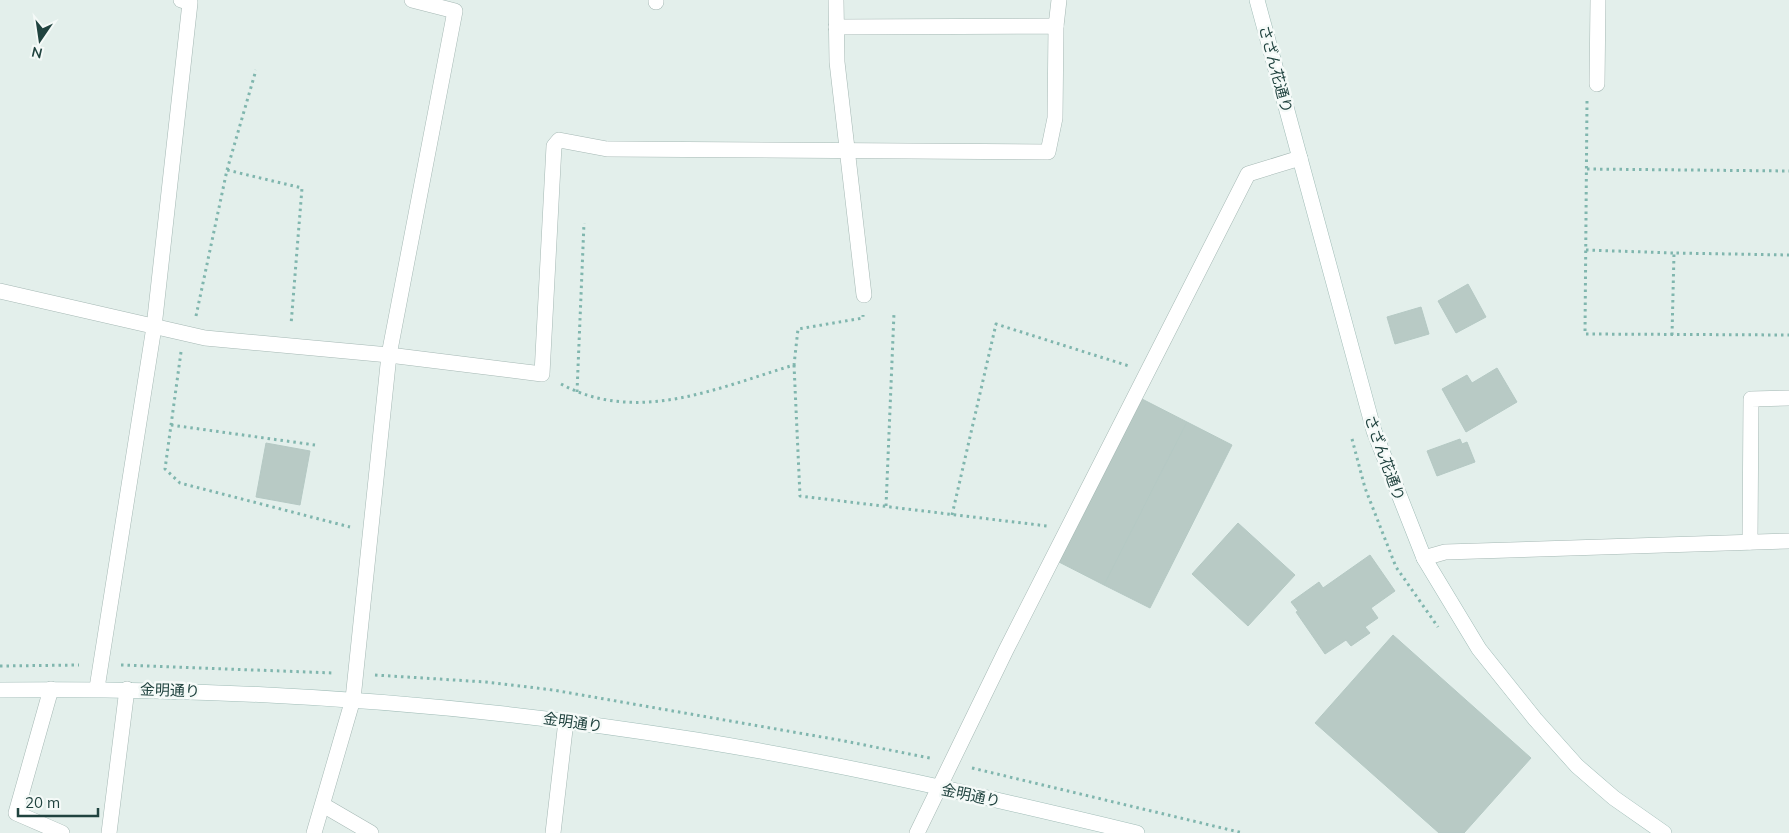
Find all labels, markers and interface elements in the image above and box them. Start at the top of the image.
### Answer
north arrow [15,15,65,65]
street label: さざん花通り [1255,23,1297,115]
text: N [30,43,44,63]
street label: さざん花通り [1361,412,1409,504]
street label: 金明通り [140,679,200,701]
street label: 金明通り [542,708,604,736]
street label: 金明通り [940,779,1002,811]
scale bar [18,786,98,818]
text: 20 m [25,793,60,812]

